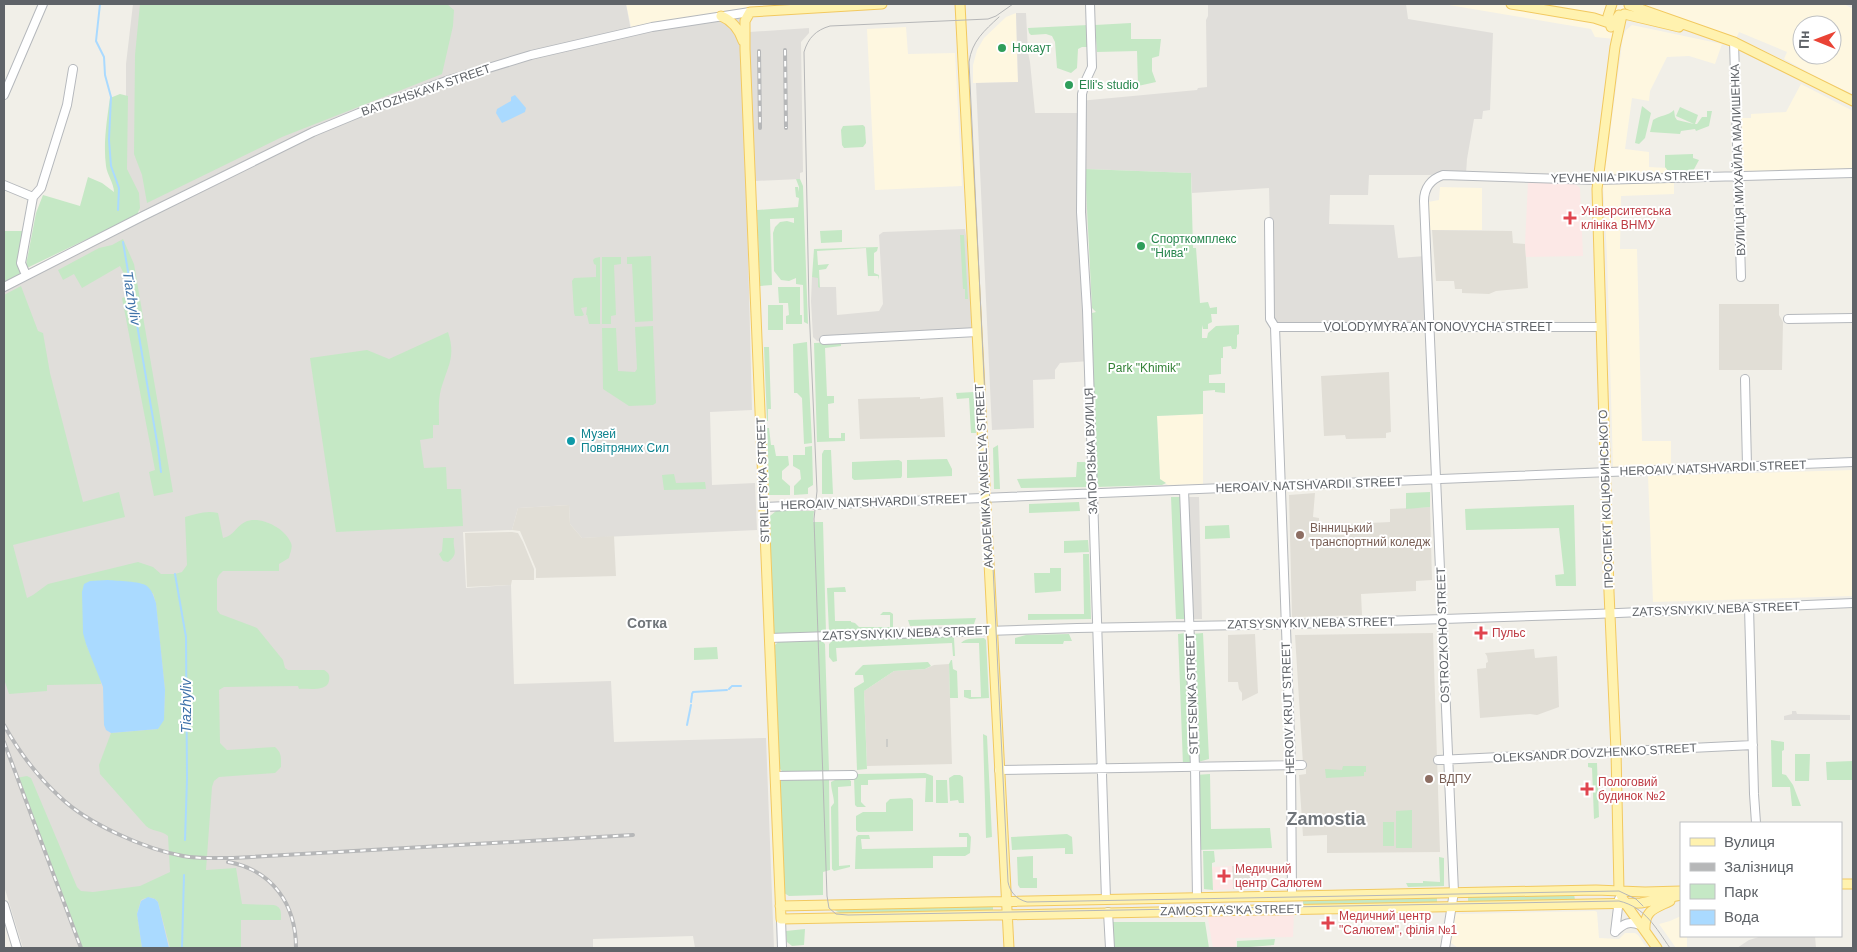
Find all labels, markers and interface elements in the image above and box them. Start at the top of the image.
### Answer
north arrow [1792,15,1842,65]
text: Пн [1796,30,1812,49]
place label: Нокаут [1012,41,1051,55]
marker: Нокаут [996,42,1008,54]
street label: BATOZHSKAYA STREET [360,61,493,119]
street label: ВУЛИЦЯ МИХАЙЛА МАЛИШЕНКА [1727,64,1748,256]
place label: Elli's studio [1079,78,1139,92]
marker: Elli's studio [1063,79,1075,91]
street label: YEVHENIIA PIKUSA STREET [1551,169,1712,185]
place label: Університетська клініка ВНМУ [1581,204,1671,232]
marker: Університетська клініка ВНМУ [1563,211,1577,225]
place label: Спорткомплекс "Нива" [1151,232,1237,260]
marker: Спорткомплекс "Нива" [1135,240,1147,252]
water label: Tiazhyliv [120,270,144,327]
street label: VOLODYMYRA ANTONOVYCHA STREET [1323,320,1553,334]
park label: Park "Khimik" [1108,361,1180,375]
street label: AKADEMIKA YANGELYA STREET [972,383,996,568]
street label: ЗАПОРІЗЬКА ВУЛИЦЯ [1082,387,1100,515]
street label: ПРОСПЕКТ КОЦЮБИНСЬКОГО [1596,409,1616,589]
street label: STRILETS'KA STREET [754,416,772,543]
place label: Музей Повітряних Сил [581,427,669,455]
marker: Музей Повітряних Сил [565,435,577,447]
street label: HEROAIV NATSHVARDII STREET [1619,458,1807,478]
street label: HEROAIV NATSHVARDII STREET [1215,475,1403,495]
street label: HEROAIV NATSHVARDII STREET [780,492,968,512]
place label: Вінницький транспортний коледж [1310,521,1430,549]
marker: Вінницький транспортний коледж [1294,529,1306,541]
street label: OSTROZKOHO STREET [1434,566,1452,703]
street label: ZATSYSNYKIV NEBA STREET [1632,599,1801,619]
district label: Сотка [627,615,667,631]
street label: ZATSYSNYKIV NEBA STREET [1227,615,1396,631]
street label: ZATSYSNYKIV NEBA STREET [822,623,991,643]
marker: Пульс [1474,626,1488,640]
place label: Пульс [1492,626,1526,640]
street label: STETSENKA STREET [1183,632,1201,755]
street label: HEROIV KRUT STREET [1279,641,1297,774]
water label: Tiazhyliv [178,678,194,733]
street label: OLEKSANDR DOVZHENKO STREET [1493,741,1698,765]
place label: ВДПУ [1439,772,1471,786]
marker: ВДПУ [1423,773,1435,785]
place label: Пологовий будинок №2 [1598,775,1666,803]
marker: Пологовий будинок №2 [1580,782,1594,796]
district label: Zamostia [1286,809,1366,829]
legend [1680,822,1842,937]
text: Вулиця [1724,833,1775,850]
text: Залізниця [1724,858,1794,875]
place label: Медичний центр Салютем [1235,862,1322,890]
marker: Медичний центр Салютем [1217,869,1231,883]
text: Парк [1724,883,1758,900]
street label: ZAMOSTYAS'KA STREET [1160,902,1302,918]
text: Вода [1724,908,1760,925]
place label: Медичний центр "Салютем", філія №1 [1339,909,1458,937]
marker: Медичний центр "Салютем", філія №1 [1321,916,1335,930]

